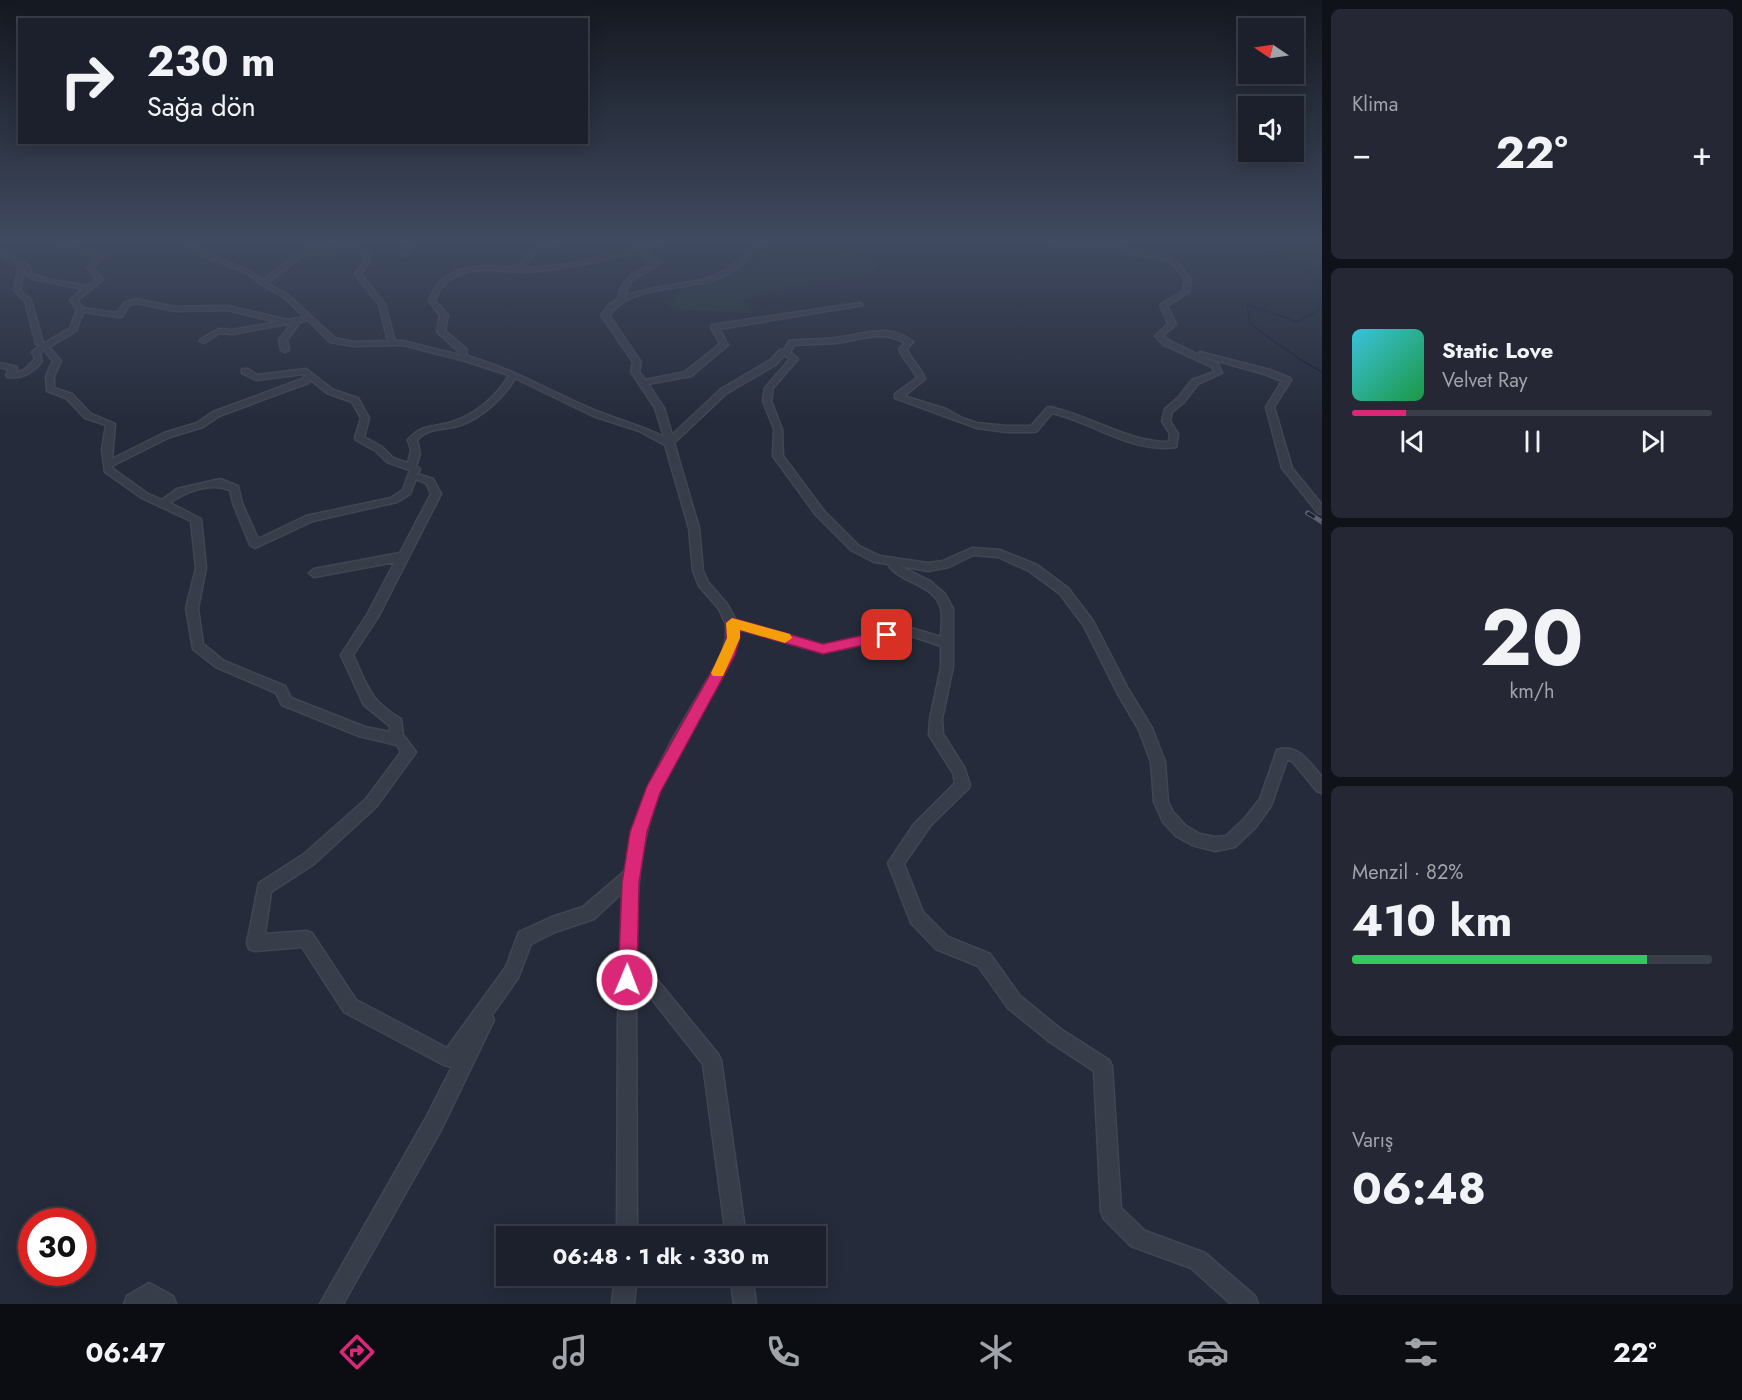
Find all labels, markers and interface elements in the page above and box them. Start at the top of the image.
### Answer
north arrow [1238,18,1304,84]
map controls [1238,18,1304,162]
text: 230 m [147,31,275,92]
icon: right [48,42,126,120]
text: Sağa dön [147,87,256,126]
text: Klima [1352,90,1398,119]
button: sound [1238,96,1304,162]
text: 22° [1495,120,1568,185]
text: − [1352,130,1371,177]
text: + [1692,130,1712,177]
text: Static Love [1442,334,1553,366]
text: Velvet Ray [1442,366,1528,395]
icon: previous [1396,425,1429,458]
icon: pause [1516,425,1549,458]
icon: next [1636,425,1669,458]
text: 20 [1481,582,1583,694]
pin [861,609,912,660]
icon: arrive [870,618,903,651]
text: km/h [1509,677,1555,706]
text: Menzil · 82% [1352,858,1463,887]
text: 410 km [1352,888,1512,953]
position arrow [595,948,659,1012]
text: Varış [1352,1126,1393,1155]
text: 06:48 [1352,1156,1486,1221]
speed limit sign: 30 [18,1208,96,1286]
text: 06:48 · 1 dk · 330 m [553,1240,769,1272]
icon: directions [336,1331,378,1373]
icon: music [549,1331,591,1373]
icon: phone [762,1331,804,1373]
icon: climate [975,1331,1017,1373]
icon: car [1187,1331,1229,1373]
icon: filters [1400,1331,1442,1373]
text: 06:47 [85,1333,165,1372]
text: 22° [1613,1333,1657,1372]

